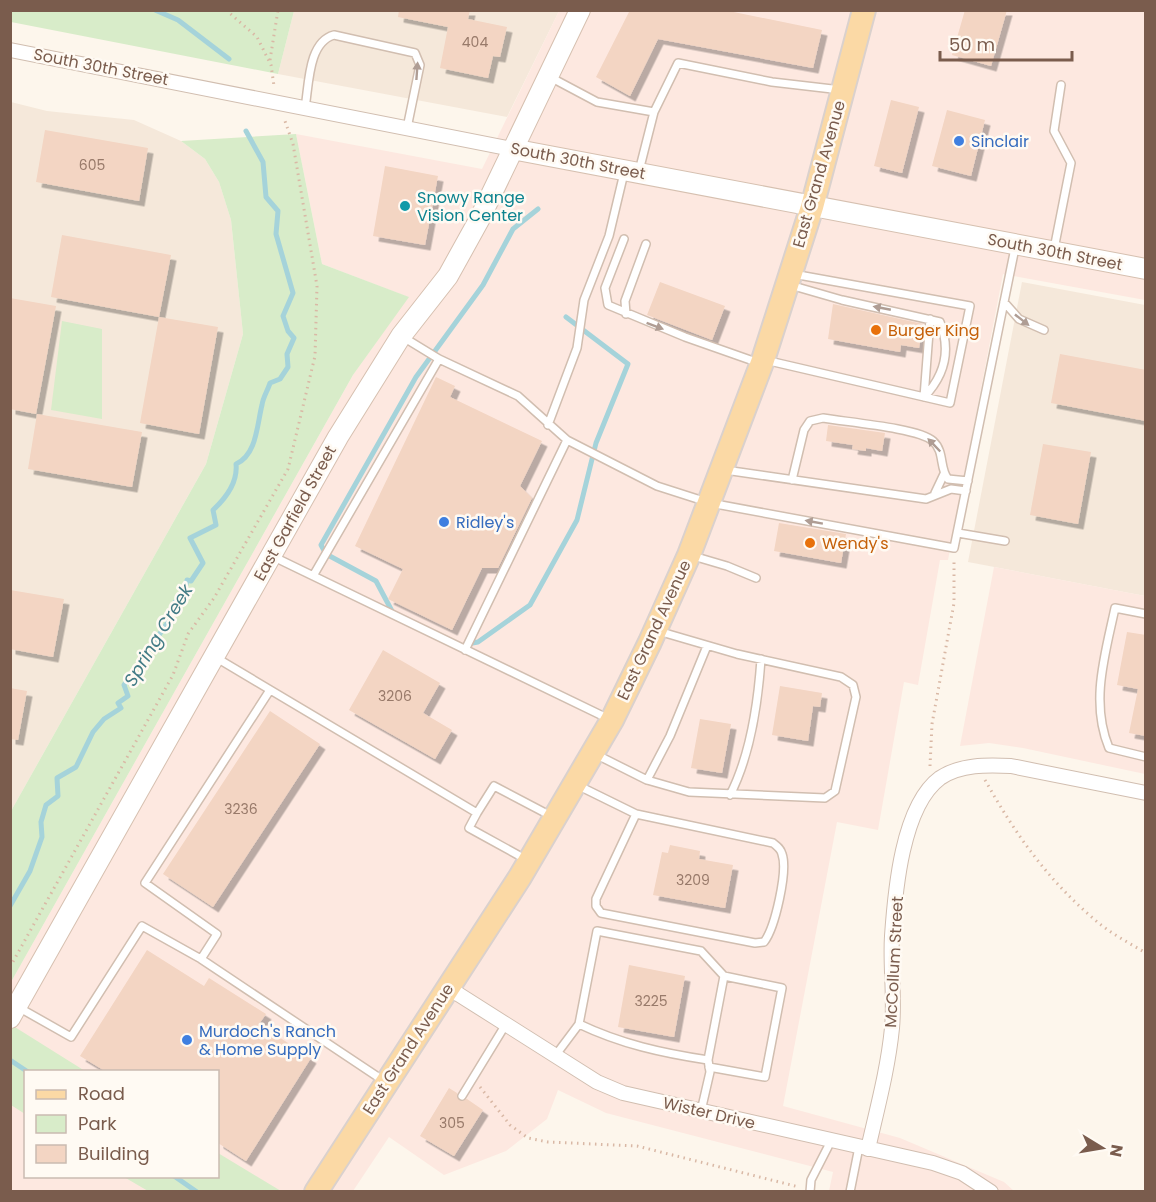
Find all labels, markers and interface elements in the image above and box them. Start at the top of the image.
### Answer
scale bar [940,24,1072,62]
house number: 404 [462,32,488,52]
text: 50 m [949,32,995,57]
street label: South 30th Street [32,43,171,91]
one-way arrow [412,61,422,80]
street label: East Grand Avenue [787,98,851,250]
place label: Sinclair [971,130,1029,153]
marker: Sinclair [952,134,966,148]
street label: South 30th Street [509,137,648,185]
house number: 605 [79,155,105,175]
place label: Snowy Range Vision Center [417,186,525,227]
marker: Snowy Range Vision Center [398,199,412,213]
street label: South 30th Street [986,228,1125,276]
one-way arrow [872,303,891,312]
one-way arrow [1014,313,1030,326]
place label: Burger King [888,319,980,342]
one-way arrow [647,321,665,331]
marker: Burger King [869,323,883,337]
one-way arrow [927,438,941,453]
street label: East Garfield Street [248,441,342,585]
place label: Ridley's [456,511,514,534]
marker: Ridley's [437,515,451,529]
one-way arrow [805,517,824,526]
place label: Wendy's [822,532,889,555]
marker: Wendy's [803,536,817,550]
street label: East Grand Avenue [611,556,697,704]
water label: Spring Creek [118,579,199,691]
house number: 3206 [378,686,412,706]
house number: 3236 [224,799,258,819]
house number: 3209 [676,870,710,890]
street label: McCollum Street [879,895,909,1028]
street label: East Grand Avenue [357,979,459,1119]
house number: 3225 [634,991,668,1011]
place label: Murdoch's Ranch & Home Supply [199,1020,336,1061]
marker: Murdoch's Ranch & Home Supply [180,1033,194,1047]
legend [24,1070,219,1178]
text: Road [78,1081,125,1106]
street label: Wister Drive [661,1091,757,1135]
text: Park [78,1111,117,1136]
house number: 305 [439,1113,465,1133]
north arrow [1072,1118,1132,1178]
text: Building [78,1141,150,1166]
text: N [1104,1143,1129,1159]

